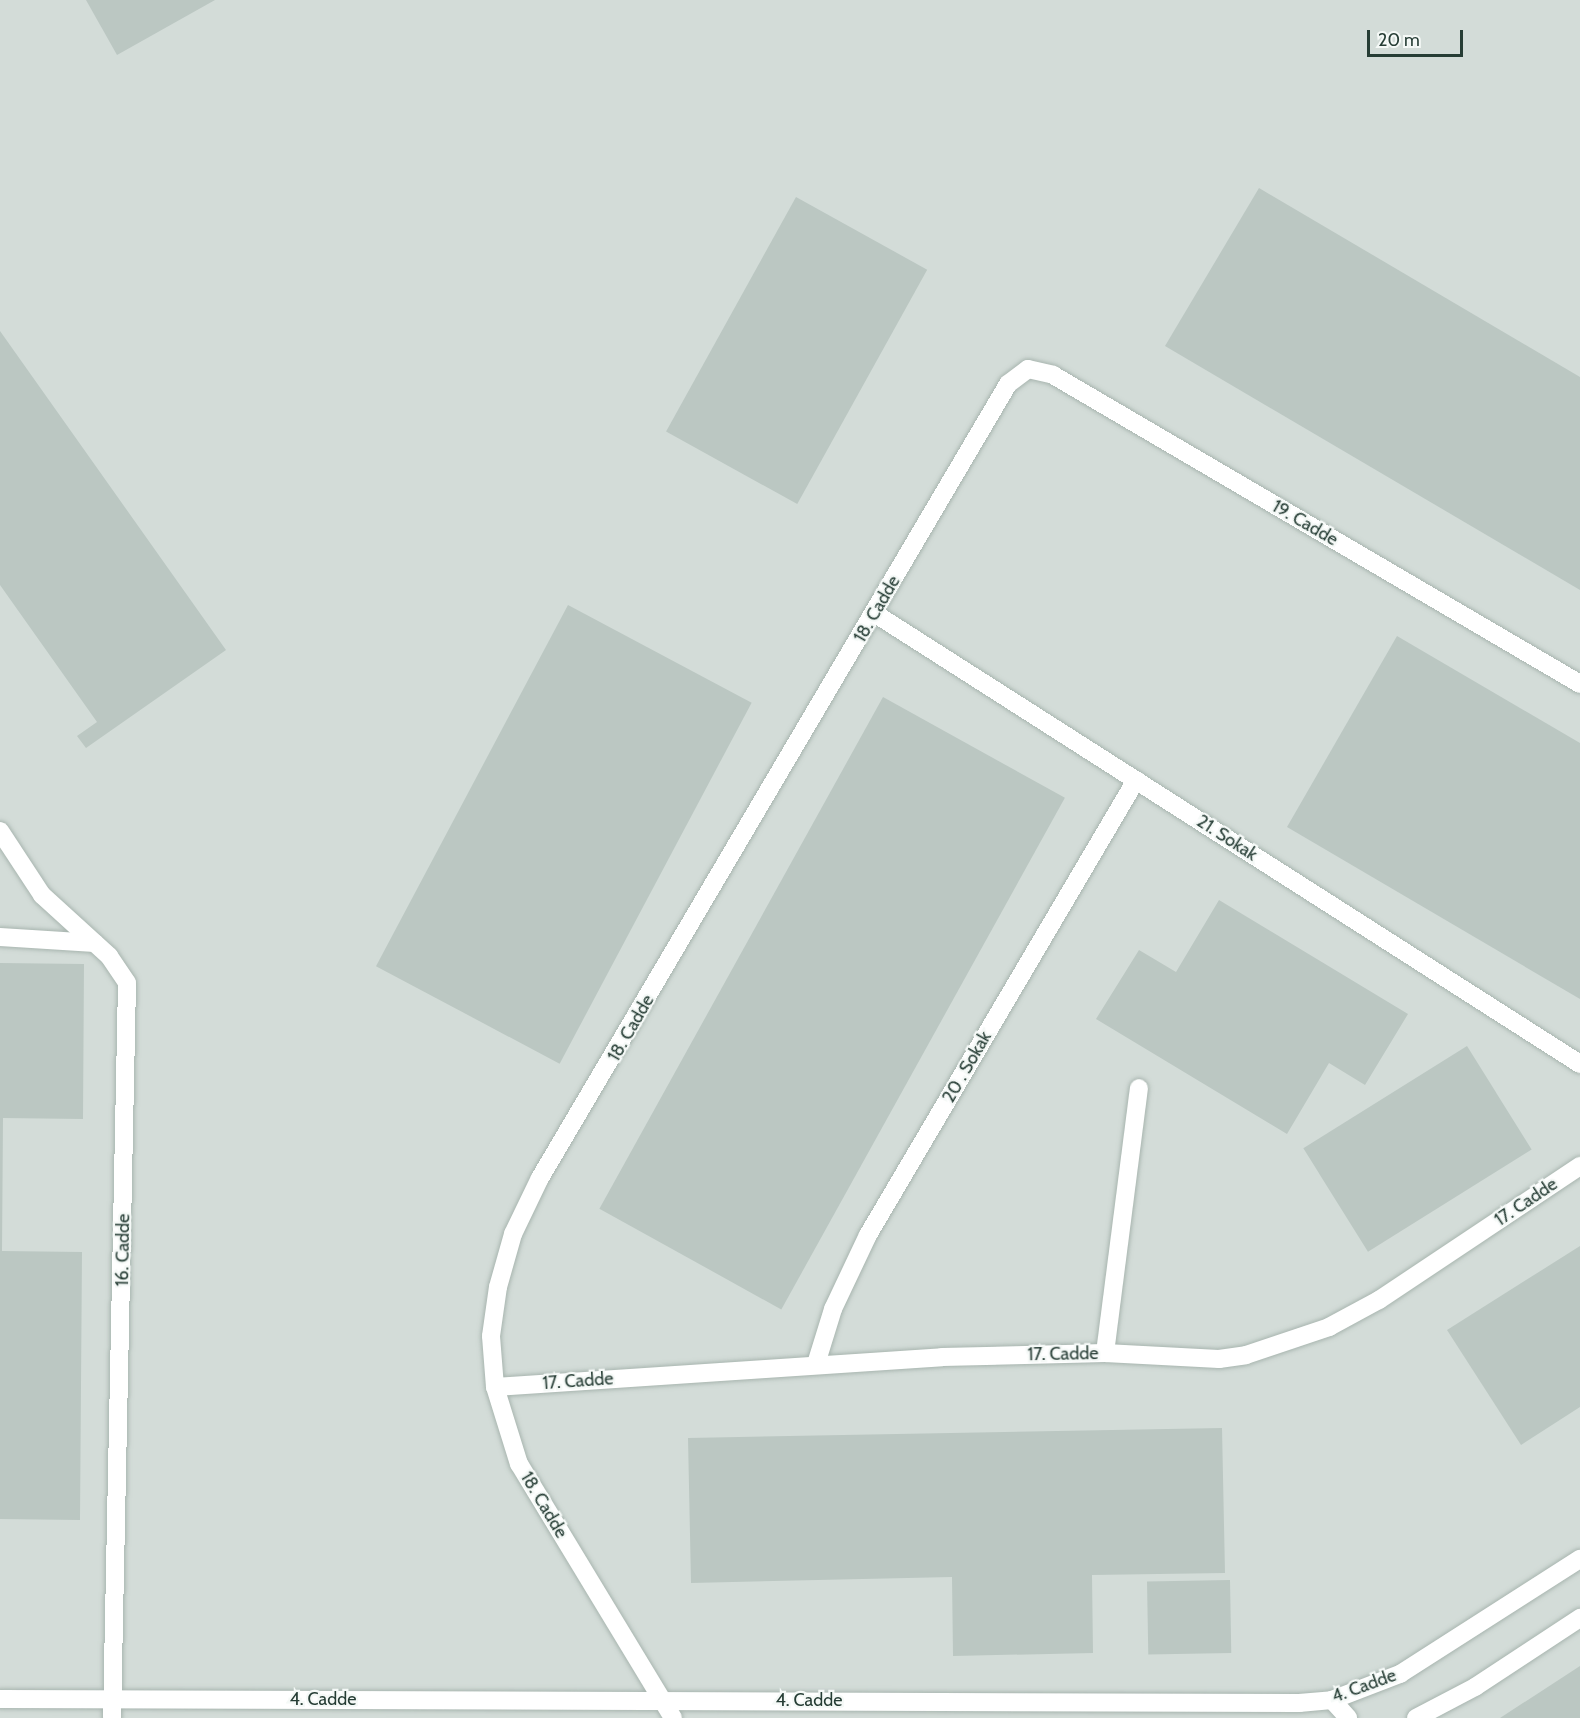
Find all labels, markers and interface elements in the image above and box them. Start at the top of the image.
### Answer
scale bar [1370,18,1466,56]
text: 20 m [1378,29,1420,51]
street label: 19. Cadde [1268,496,1342,550]
street label: 18. Cadde [849,572,905,646]
street label: 21. Sokak [1193,810,1261,866]
street label: 18. Cadde [603,991,659,1065]
street label: 20 . Sokak [938,1027,996,1107]
street label: 17. Cadde [1491,1173,1561,1231]
street label: 16. Cadde [112,1213,134,1287]
street label: 17. Cadde [1027,1343,1099,1365]
street label: 17. Cadde [542,1368,614,1394]
street label: 18. Cadde [516,1468,572,1542]
street label: 4. Cadde [1329,1664,1399,1708]
street label: 4. Cadde [290,1688,356,1710]
street label: 4. Cadde [776,1689,842,1711]

